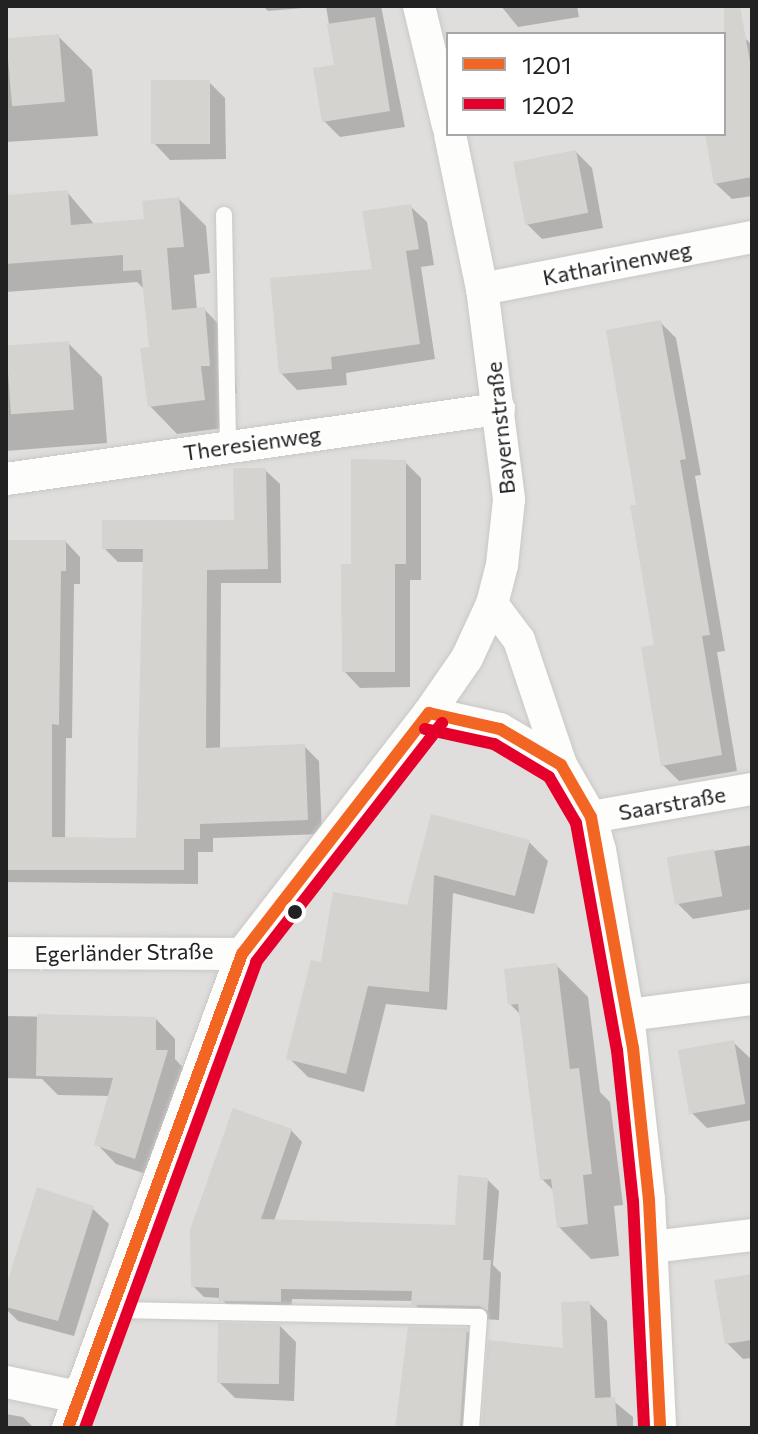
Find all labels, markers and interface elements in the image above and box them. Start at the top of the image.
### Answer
legend [446,32,726,136]
text: 1201 [522,50,571,79]
text: 1202 [522,90,574,119]
street label: Katharinenweg [540,236,694,290]
street label: Bayernstraße [480,360,520,496]
street label: Theresienweg [181,420,323,466]
street label: Saarstraße [616,781,728,825]
unlabelled marker [287,904,303,920]
street label: Egerländer Straße [34,937,214,967]

